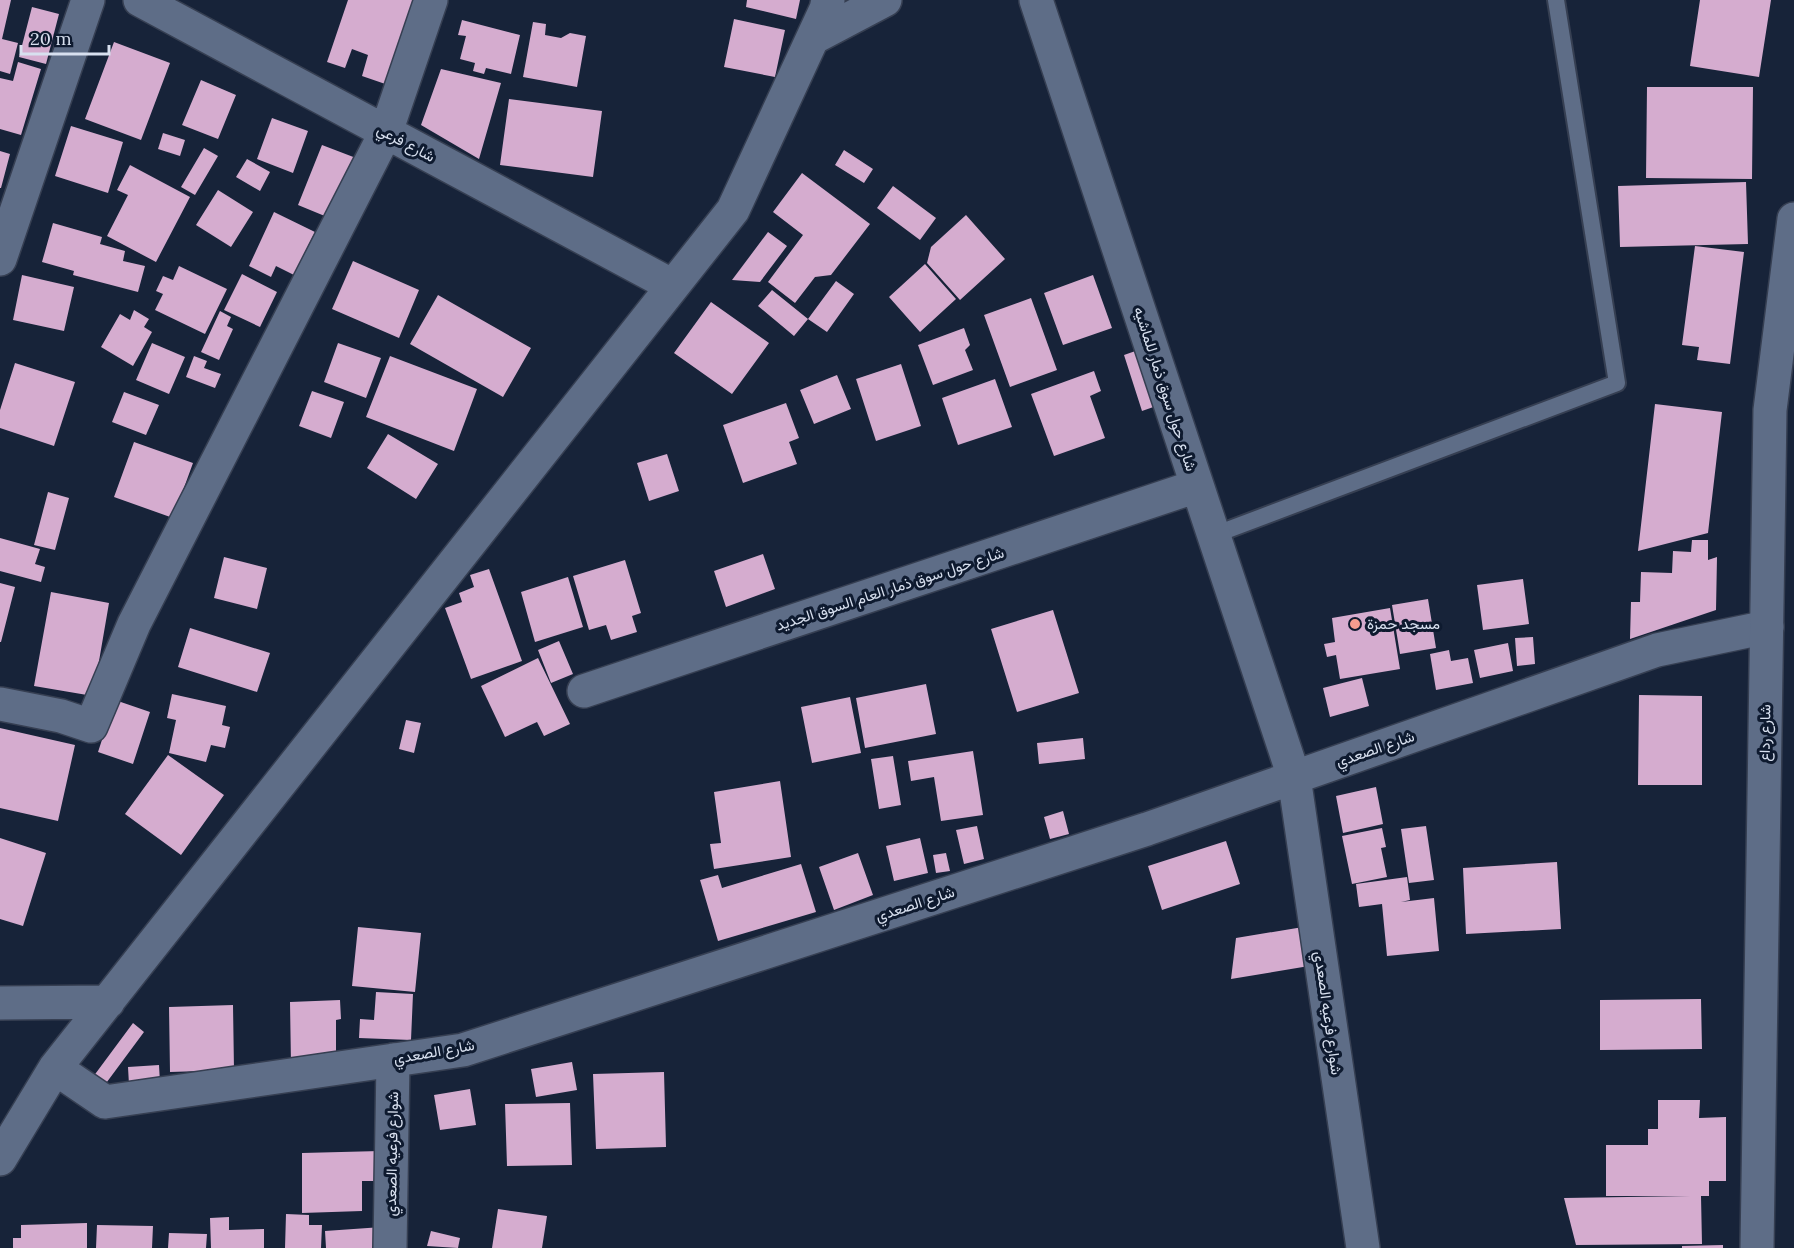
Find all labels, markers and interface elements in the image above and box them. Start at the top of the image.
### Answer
scale bar [21,18,110,56]
text: 20 m [30,27,72,50]
street label: شارع فرعي [372,119,439,169]
street label: شارع حول سوق ذمار للماشيه [1128,304,1201,474]
street label: شارع حول سوق ذمار العام السوق الجديد [773,543,1007,636]
place label: مسجد حمزة [1367,614,1440,633]
marker: مسجد حمزة [1348,617,1362,631]
street label: شارع رداع [1755,704,1777,762]
street label: شارع الصعدي [1333,726,1418,775]
street label: شارع الصعدي [873,882,958,929]
street label: شوارع فرعيه الصعدي [1306,950,1347,1077]
street label: شارع الصعدي [392,1035,477,1072]
street label: شوارع فرعيه الصعدي [381,1091,406,1217]

